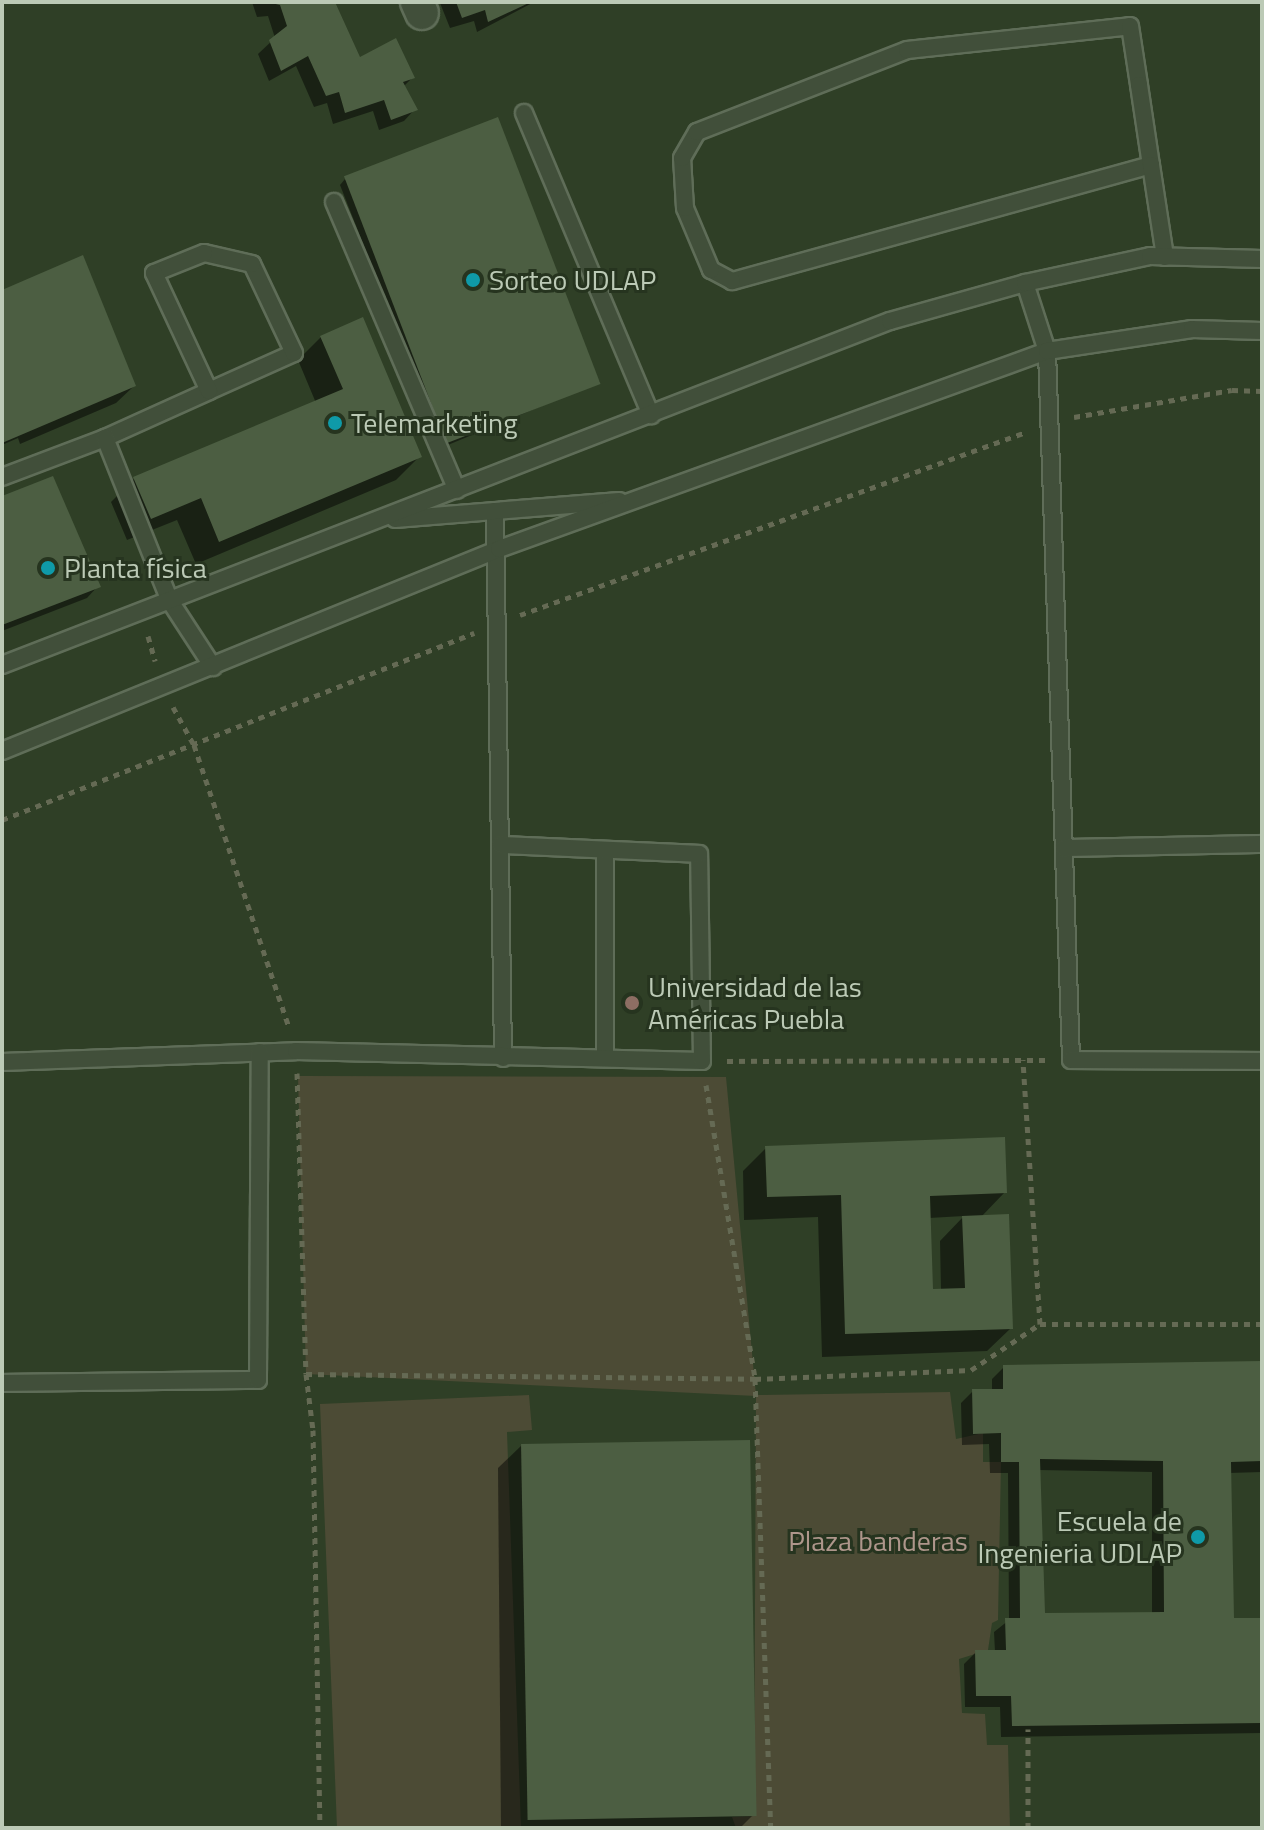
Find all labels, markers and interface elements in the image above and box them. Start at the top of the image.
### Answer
place label: Sorteo UDLAP [489,263,656,297]
marker: Sorteo UDLAP [464,271,482,289]
place label: Telemarketing [351,406,518,440]
marker: Telemarketing [326,414,344,432]
place label: Planta física [64,551,207,585]
marker: Planta física [39,559,57,577]
place label: Universidad de las Américas Puebla [648,970,862,1036]
marker: Universidad de las Américas Puebla [623,994,641,1012]
place label: Escuela de Ingenieria UDLAP [977,1504,1182,1570]
park label: Plaza banderas [788,1524,968,1558]
marker: Escuela de Ingenieria UDLAP [1189,1528,1207,1546]

